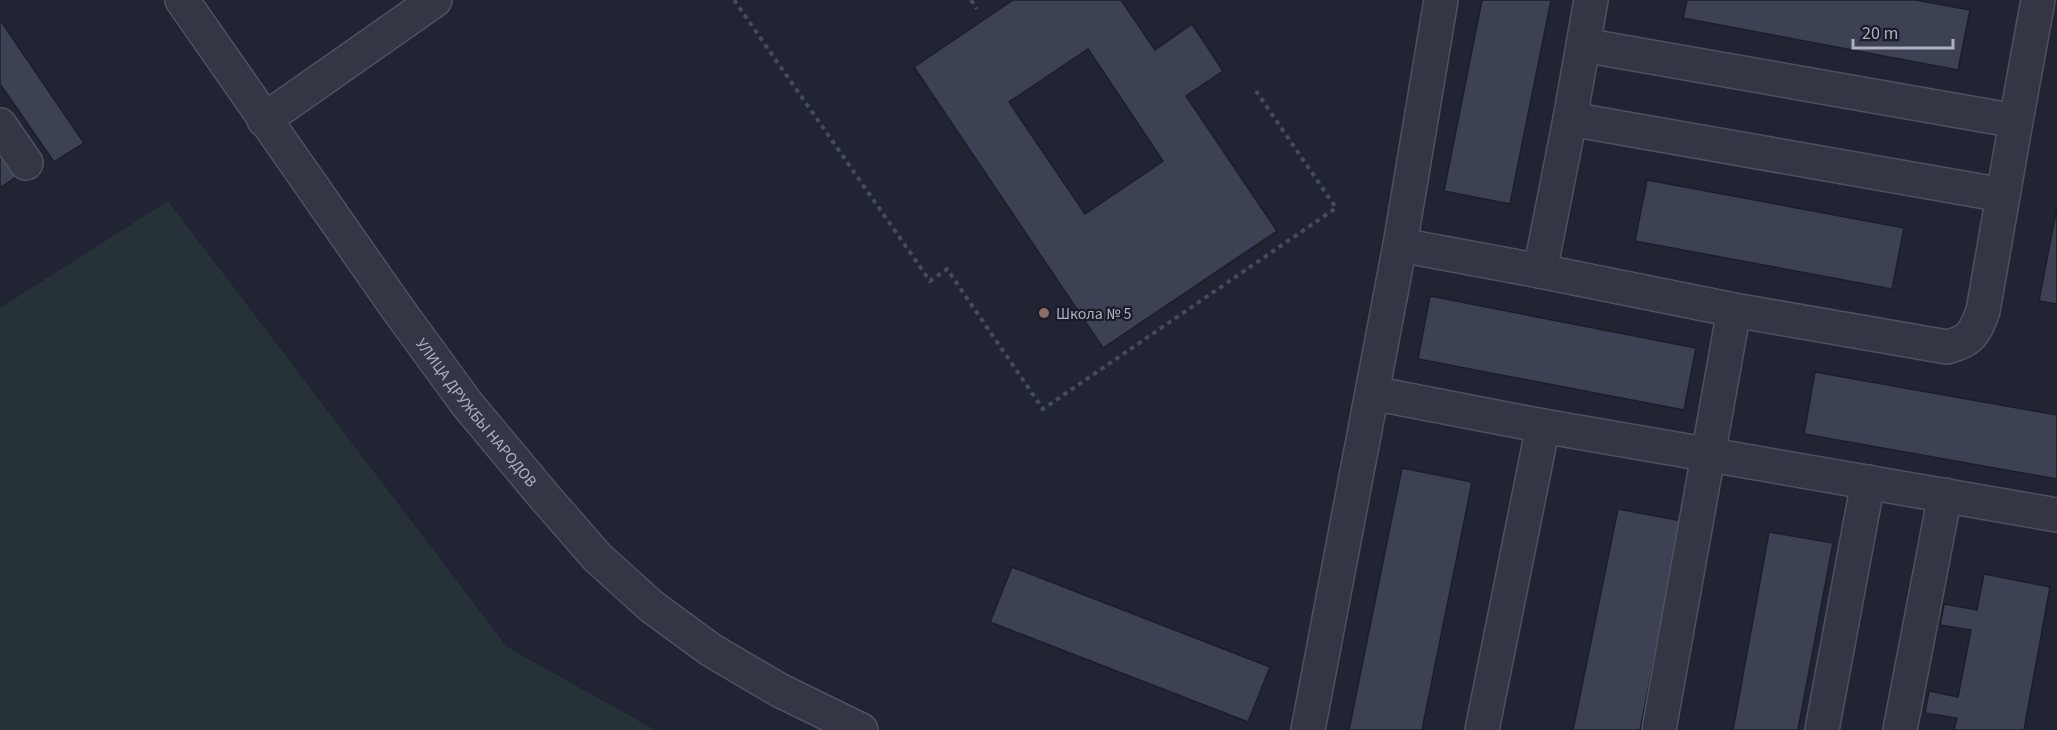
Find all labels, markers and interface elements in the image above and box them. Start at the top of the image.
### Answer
scale bar [1853,12,1954,50]
text: 20 m [1862,21,1898,46]
place label: Школа № 5 [1056,303,1132,325]
marker: Школа № 5 [1037,306,1051,320]
street label: УЛИЦА ДРУЖБЫ НАРОДОВ [410,334,542,492]

